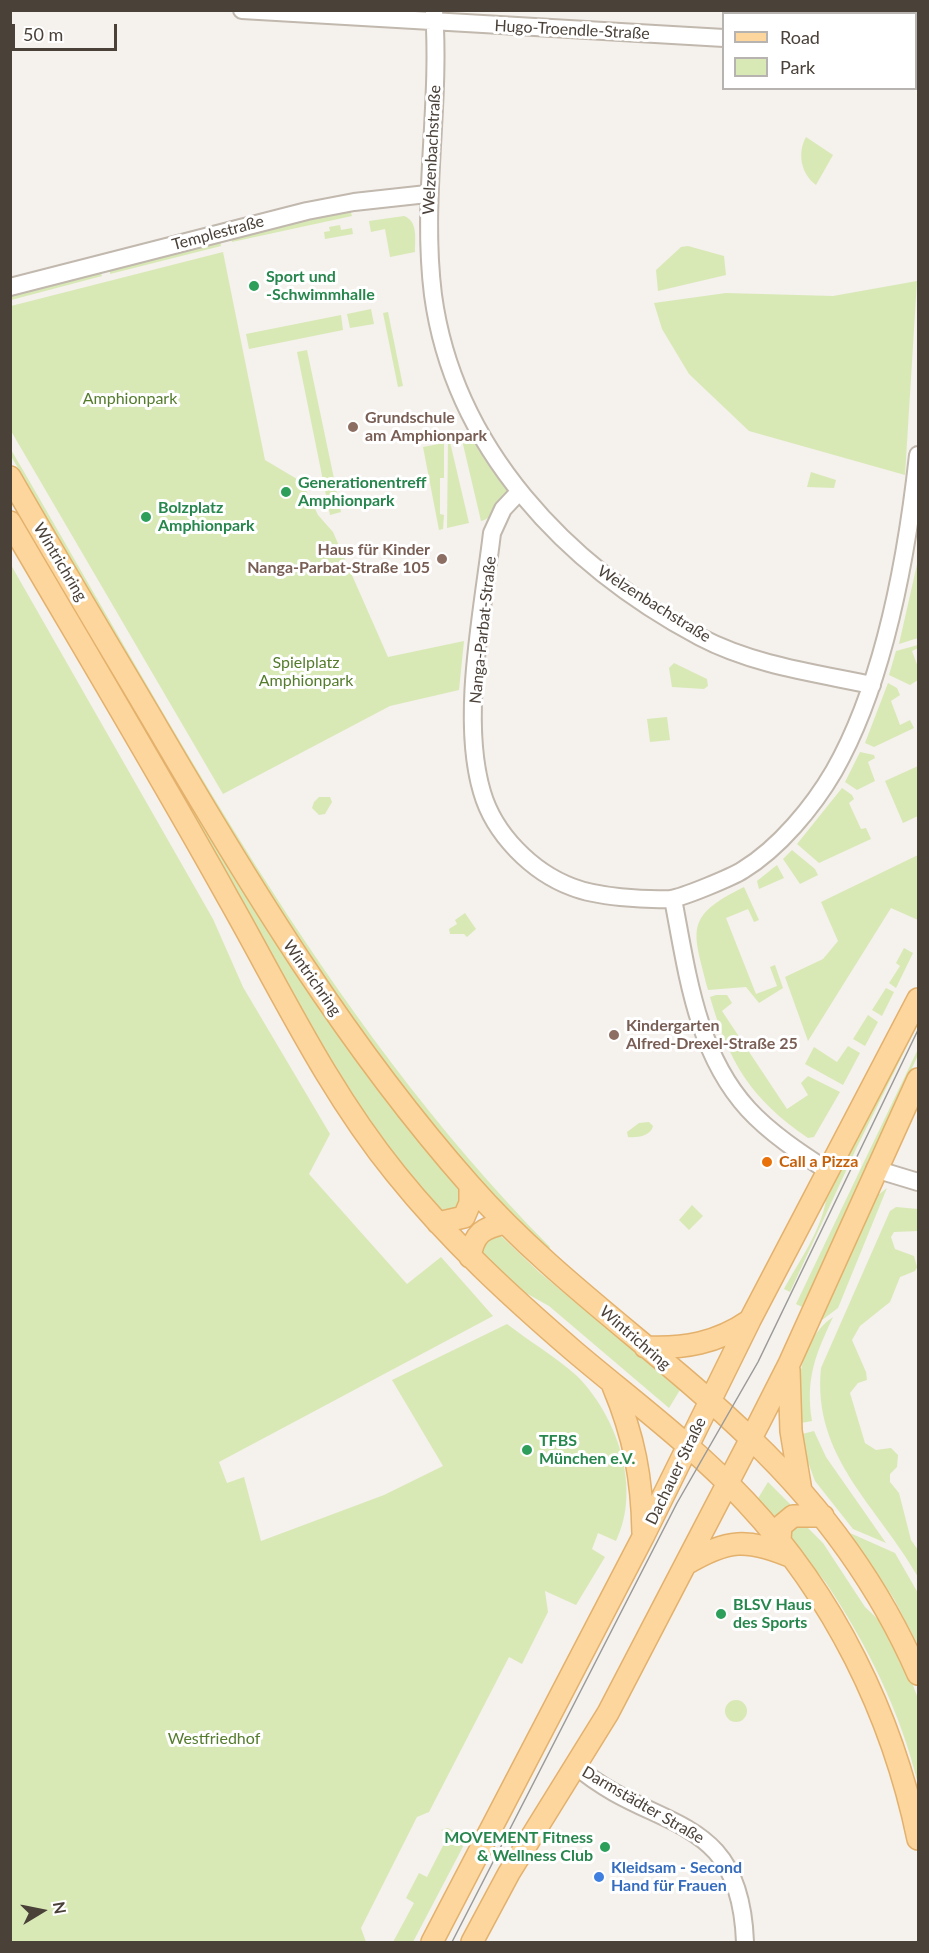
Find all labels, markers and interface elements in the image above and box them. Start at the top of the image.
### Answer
scale bar [15,12,120,50]
legend [722,12,917,90]
street label: Hugo-Troendle-Straße [494,16,650,44]
text: 50 m [23,23,63,45]
text: Road [780,26,820,48]
text: Park [780,56,815,78]
street label: Welzenbachstraße [419,85,445,215]
street label: Templestraße [170,212,266,254]
place label: Sport und -Schwimmhalle [266,267,375,305]
marker: Sport und -Schwimmhalle [247,279,261,293]
park label: Amphionpark [83,389,177,409]
place label: Grundschule am Amphionpark [365,408,487,446]
marker: Grundschule am Amphionpark [346,420,360,434]
place label: Generationentreff Amphionpark [298,473,427,511]
marker: Generationentreff Amphionpark [279,485,293,499]
place label: Bolzplatz Amphionpark [158,498,255,536]
marker: Bolzplatz Amphionpark [139,510,153,524]
street label: Wintrichring [29,519,91,605]
place label: Haus für Kinder Nanga-Parbat-Straße 105 [247,540,430,578]
marker: Haus für Kinder Nanga-Parbat-Straße 105 [435,552,449,566]
street label: Nanga-Parbat-Straße [466,555,500,705]
street label: Welzenbachstraße [594,561,714,647]
park label: Spielplatz Amphionpark [259,653,353,691]
street label: Wintrichring [279,936,345,1020]
place label: Kindergarten Alfred-Drexel-Straße 25 [626,1016,798,1054]
marker: Kindergarten Alfred-Drexel-Straße 25 [607,1028,621,1042]
place label: Call a Pizza [779,1152,858,1172]
marker: Call a Pizza [760,1155,774,1169]
street label: Wintrichring [595,1302,675,1374]
street label: Dachauer Straße [642,1414,710,1528]
place label: TFBS München e.V. [539,1431,635,1469]
marker: TFBS München e.V. [520,1443,534,1457]
place label: BLSV Haus des Sports [733,1595,812,1633]
marker: BLSV Haus des Sports [714,1607,728,1621]
park label: Westfriedhof [168,1729,260,1749]
street label: Darmstädter Straße [578,1762,708,1848]
place label: MOVEMENT Fitness & Wellness Club [444,1828,593,1866]
marker: MOVEMENT Fitness & Wellness Club [598,1840,612,1854]
place label: Kleidsam - Second Hand für Frauen [611,1858,742,1896]
marker: Kleidsam - Second Hand für Frauen [592,1870,606,1884]
north arrow [12,1881,72,1941]
text: N [50,1900,71,1915]

